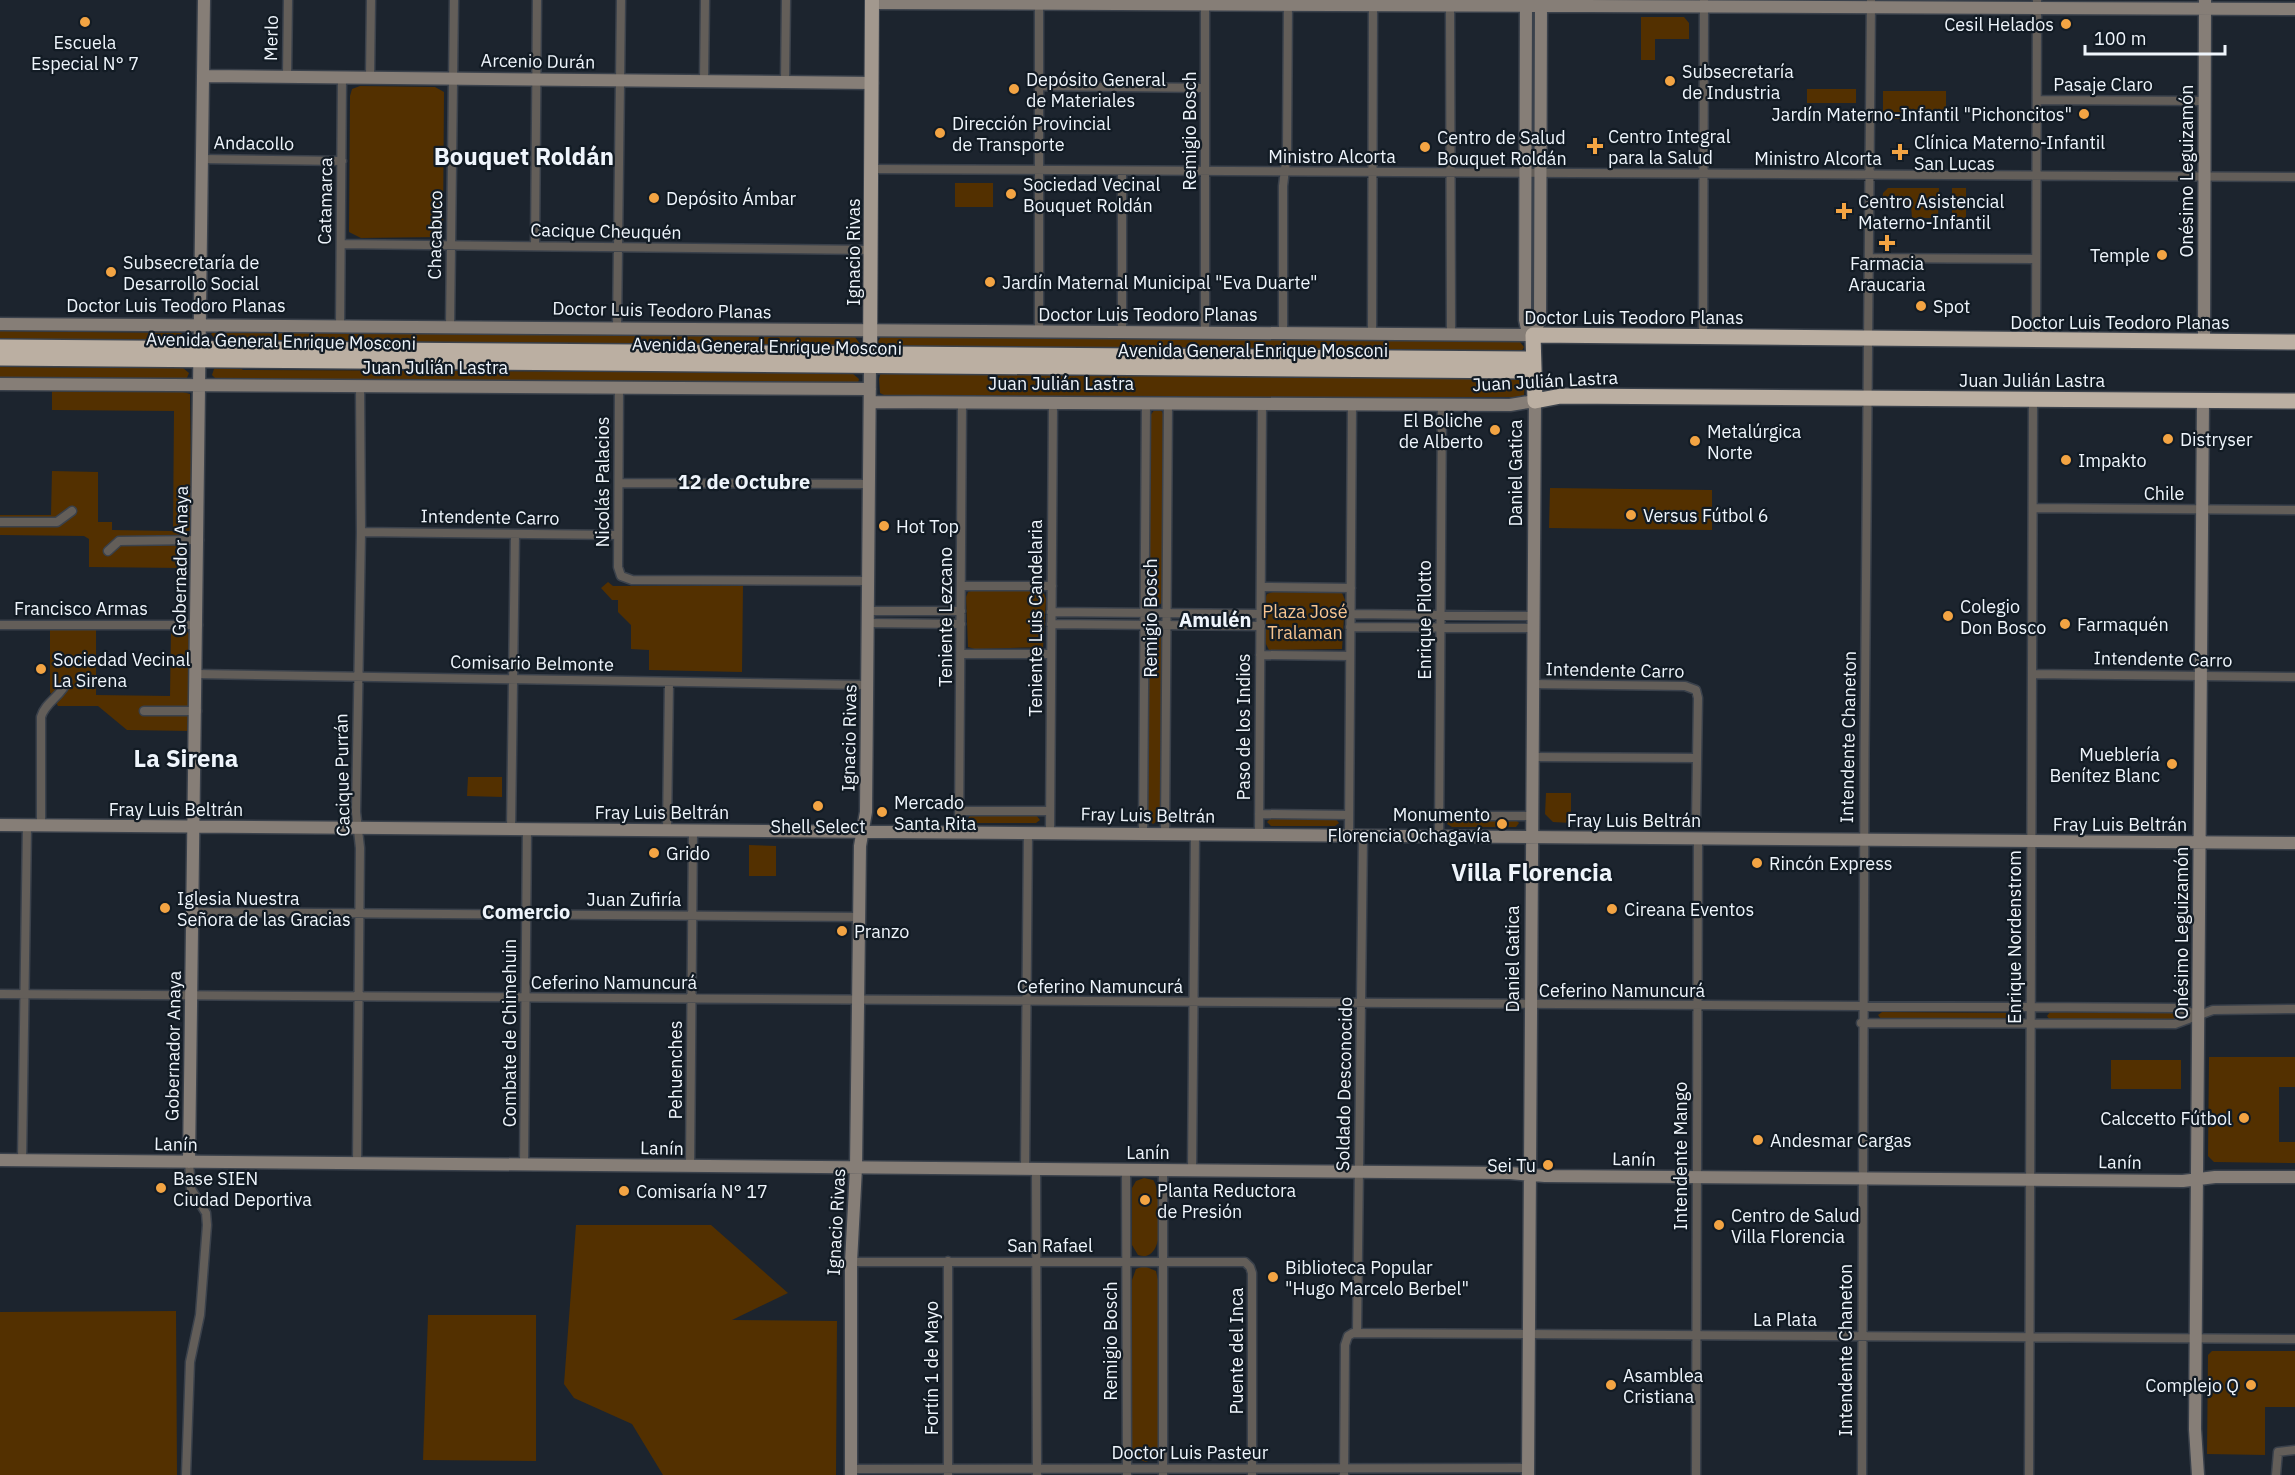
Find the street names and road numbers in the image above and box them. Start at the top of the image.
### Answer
street label: Merlo [259,15,283,61]
street label: Arcenio Durán [481,49,595,73]
street label: Remigio Bosch [1178,71,1201,191]
street label: Pasaje Claro [2053,73,2153,96]
street label: Onésimo Leguizamón [2175,84,2198,258]
street label: Andacollo [213,131,295,155]
street label: Ministro Alcorta [1268,145,1396,168]
street label: Ministro Alcorta [1754,147,1882,170]
street label: Catamarca [313,157,337,245]
street label: Chacabuco [423,190,447,280]
street label: Ignacio Rivas [842,198,865,306]
street label: Cacique Cheuquén [530,218,682,244]
street label: Doctor Luis Teodoro Planas [66,294,286,317]
street label: Doctor Luis Teodoro Planas [552,297,772,323]
street label: Doctor Luis Teodoro Planas [1038,303,1258,326]
street label: Doctor Luis Teodoro Planas [1524,306,1744,329]
street label: Doctor Luis Teodoro Planas [2010,311,2230,334]
street label: Avenida General Enrique Mosconi [146,327,416,355]
street label: Avenida General Enrique Mosconi [632,332,902,360]
street label: Avenida General Enrique Mosconi [1118,339,1388,362]
street label: Juan Julián Lastra [362,356,508,379]
street label: Juan Julián Lastra [1471,366,1619,396]
street label: Juan Julián Lastra [1959,369,2105,392]
street label: Juan Julián Lastra [988,372,1134,395]
street label: Nicolás Palacios [591,416,614,548]
street label: Daniel Gatica [1504,419,1527,527]
street label: Chile [2144,482,2184,505]
street label: Gobernador Anaya [167,485,193,636]
street label: Intendente Carro [420,504,560,530]
street label: Teniente Luis Candelaria [1024,519,1047,717]
street label: Teniente Lezcano [934,547,957,687]
street label: Remigio Bosch [1139,558,1162,678]
street label: Enrique Pilotto [1413,560,1436,680]
street label: Francisco Armas [14,597,148,620]
street label: Intendente Carro [2093,646,2233,672]
street label: Comisario Belmonte [450,650,614,676]
street label: Intendente Chaneton [1835,651,1861,823]
street label: Paso de los Indios [1232,653,1255,801]
street label: Intendente Carro [1545,657,1685,683]
street label: Ignacio Rivas [837,684,861,792]
street label: Cacique Purrán [329,713,355,837]
street label: Fray Luis Beltrán [109,798,243,821]
street label: Fray Luis Beltrán [595,801,729,824]
street label: Fray Luis Beltrán [1080,802,1216,828]
street label: Fray Luis Beltrán [1567,809,1701,832]
street label: Fray Luis Beltrán [2053,813,2187,836]
street label: Onésimo Leguizamón [2170,846,2193,1020]
street label: Enrique Nordenstrom [2003,850,2026,1024]
street label: Juan Zufiría [587,888,682,911]
street label: Daniel Gatica [1501,905,1524,1013]
street label: Combate de Chimehuin [498,939,521,1127]
street label: Gobernador Anaya [160,970,186,1121]
street label: Ceferino Namuncurá [531,971,698,994]
street label: Ceferino Namuncurá [1017,975,1184,998]
street label: Ceferino Namuncurá [1539,979,1706,1002]
street label: Soldado Desconocido [1331,997,1357,1171]
street label: Pehuenches [664,1021,687,1119]
street label: Intendente Mango [1669,1082,1692,1230]
street label: Lanín [154,1132,198,1156]
street label: Lanín [640,1136,684,1160]
street label: Lanín [1126,1141,1170,1164]
street label: Lanín [1612,1147,1656,1171]
street label: Lanín [2098,1150,2142,1174]
street label: Ignacio Rivas [822,1168,850,1276]
street label: San Rafael [1007,1234,1093,1257]
street label: Intendente Chaneton [1834,1264,1857,1436]
street label: Remigio Bosch [1099,1281,1122,1401]
street label: Puente del Inca [1225,1287,1248,1415]
street label: Fortín 1 de Mayo [920,1301,943,1435]
street label: La Plata [1753,1308,1817,1331]
street label: Doctor Luis Pasteur [1112,1441,1269,1464]

